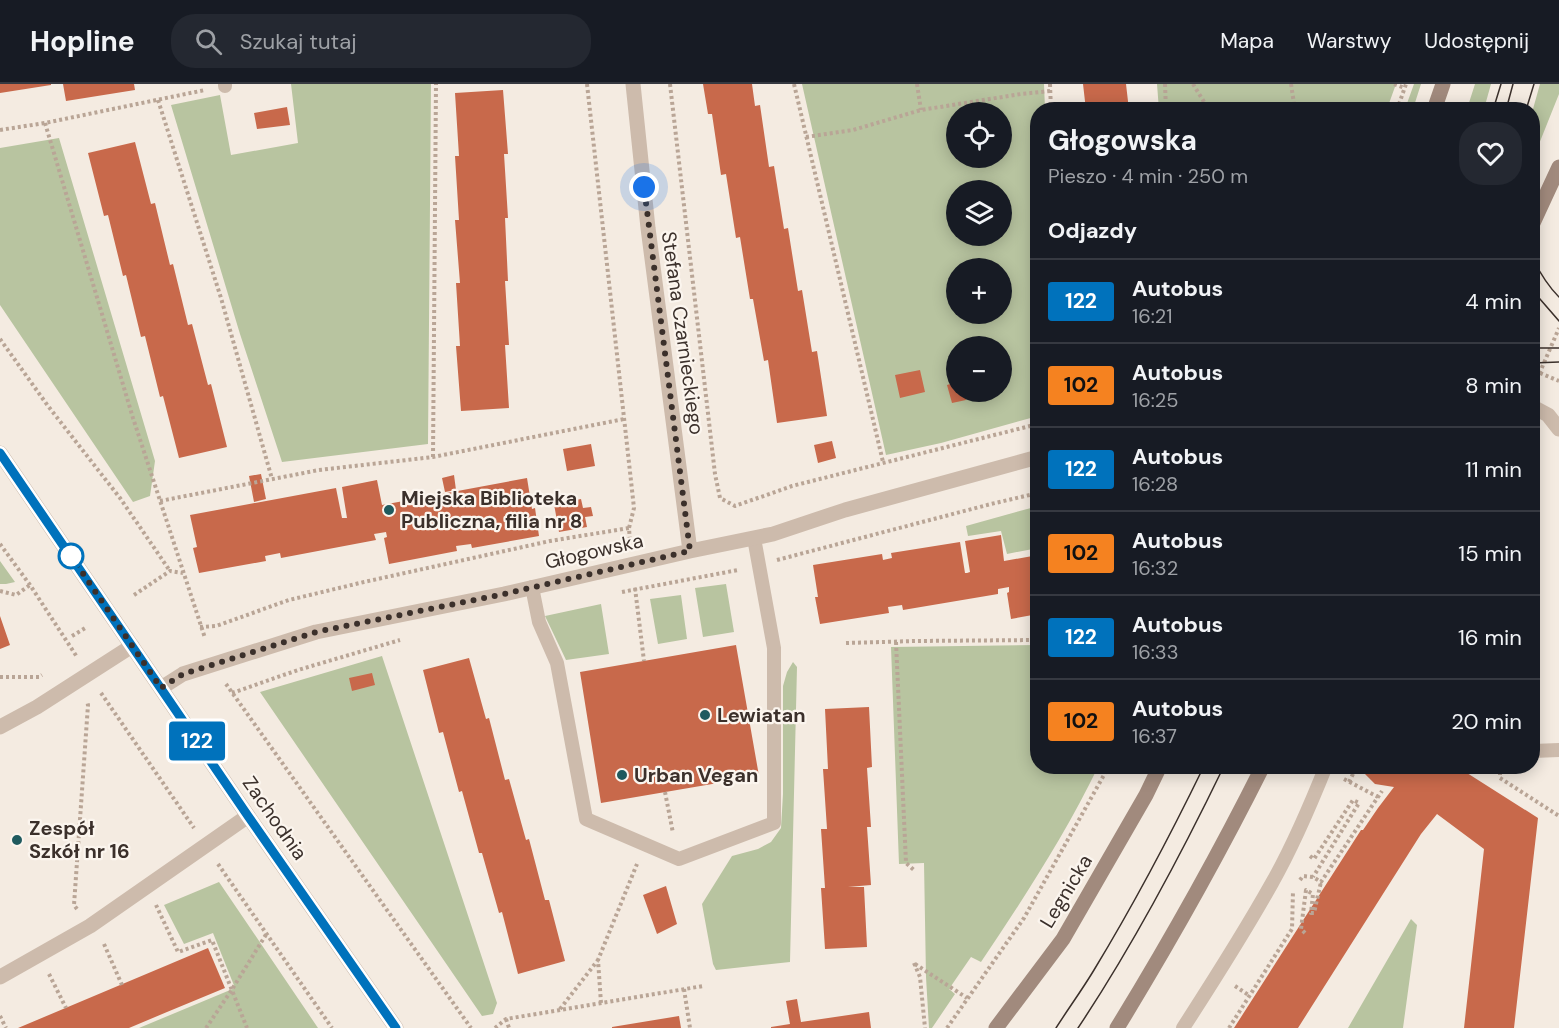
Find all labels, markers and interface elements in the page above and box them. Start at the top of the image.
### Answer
search box [171,14,591,68]
text: Hopline [30,23,135,60]
icon: search [192,25,225,58]
text: Szukaj tutaj [240,27,356,56]
text: Mapa [1220,27,1274,55]
text: Warstwy [1307,27,1391,55]
text: Udostępnij [1424,27,1529,55]
map controls [946,102,1012,402]
button: locate [946,102,1012,168]
text: Głogowska [1048,122,1197,159]
button: heart [1459,122,1522,185]
text: Pieszo · 4 min · 250 m [1048,163,1248,189]
your location [629,172,659,202]
button: layers [946,180,1012,246]
text: Odjazdy [1048,216,1137,245]
street label: Stefana Czarnieckiego [656,230,710,436]
button: + [946,258,1012,324]
text: Autobus [1132,274,1223,303]
text: 122 [1065,287,1097,315]
text: 4 min [1465,287,1522,316]
text: 16:21 [1132,303,1173,329]
button: − [946,336,1012,402]
text: Autobus [1132,358,1223,387]
text: 102 [1064,371,1098,399]
text: 8 min [1465,371,1522,400]
text: 16:25 [1132,387,1179,413]
text: Autobus [1132,442,1223,471]
text: 122 [1065,455,1097,483]
text: 11 min [1465,455,1522,484]
text: 16:28 [1132,471,1178,497]
place label: Miejska Biblioteka Publiczna, filia nr 8 [401,485,582,534]
marker: Miejska Biblioteka Publiczna, filia nr 8 [382,503,396,517]
text: Autobus [1132,526,1223,555]
street label: Głogowska [542,527,646,575]
text: 102 [1064,539,1098,567]
text: 15 min [1458,539,1522,568]
unlabelled marker [58,543,84,569]
text: 16:32 [1132,555,1178,581]
text: Autobus [1132,610,1223,639]
text: 122 [1065,623,1097,651]
text: 16 min [1458,623,1522,652]
text: 16:33 [1132,639,1178,665]
text: Autobus [1132,694,1223,723]
place label: Lewiatan [717,702,806,728]
text: 102 [1064,707,1098,735]
text: 20 min [1451,707,1522,736]
marker: Lewiatan [698,708,712,722]
line badge: 122 [162,722,232,760]
text: 16:37 [1132,723,1177,749]
text: 122 [181,727,213,755]
place label: Urban Vegan [634,762,758,788]
marker: Urban Vegan [615,768,629,782]
street label: Zachodnia [237,771,313,865]
place label: Zespół Szkół nr 16 [29,815,130,864]
marker: Zespół Szkół nr 16 [10,833,24,847]
street label: Legnicka [1034,850,1098,932]

